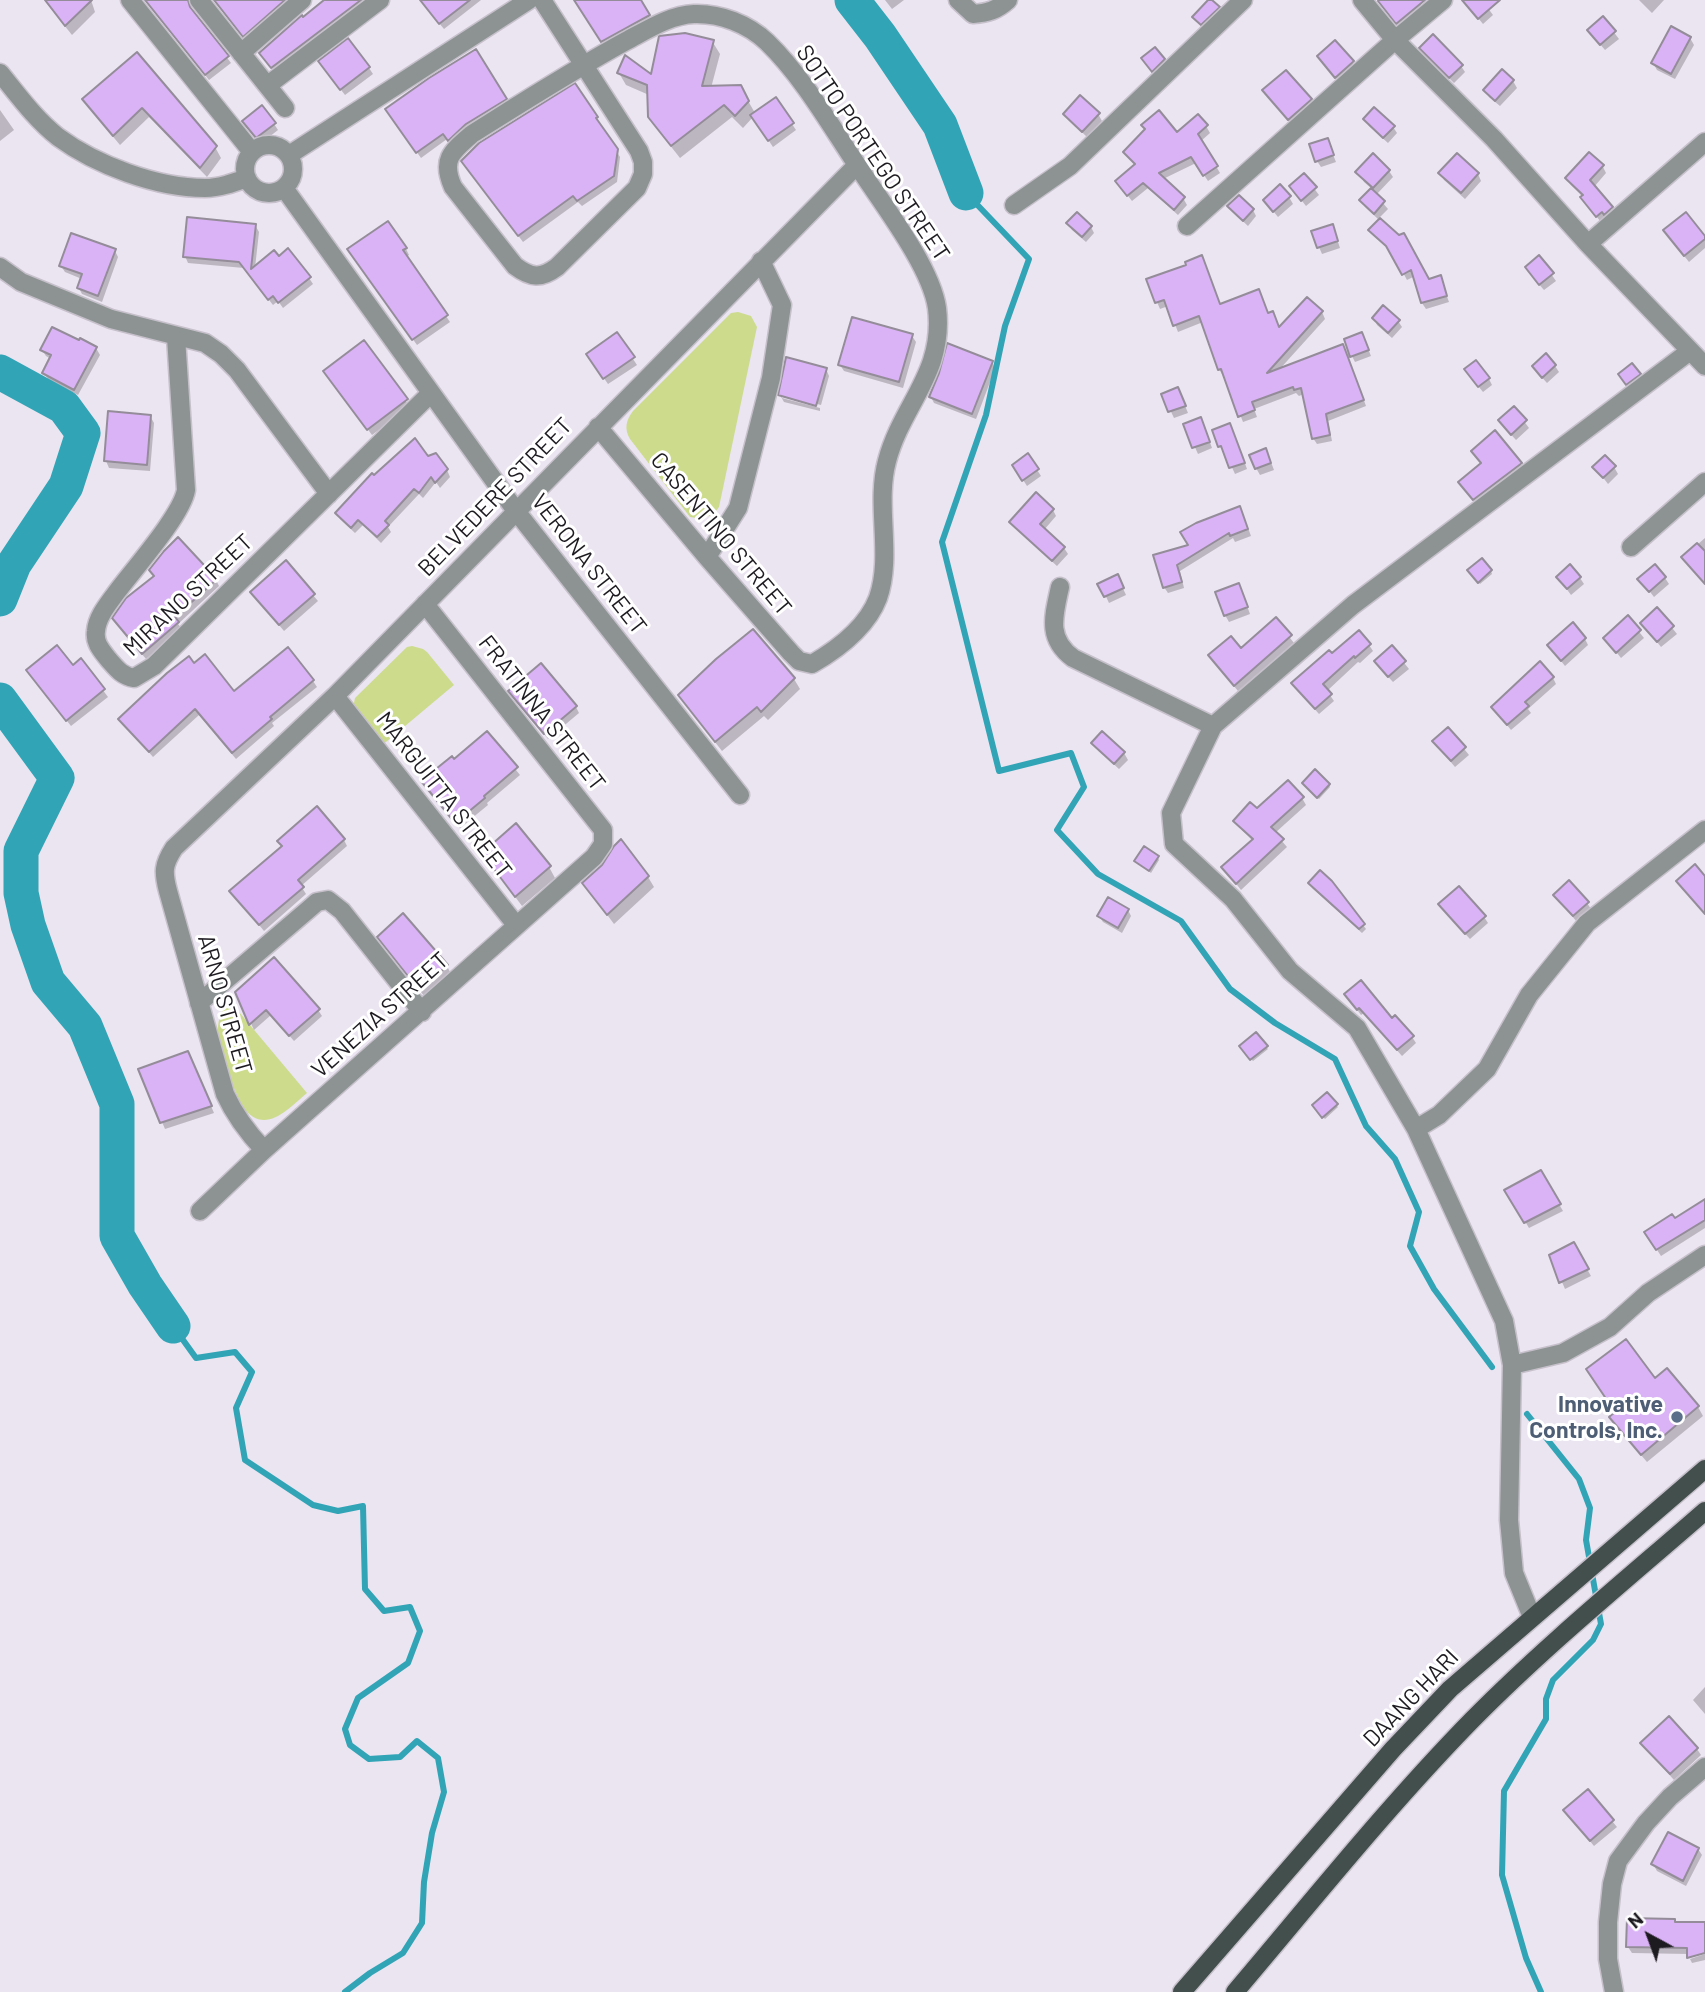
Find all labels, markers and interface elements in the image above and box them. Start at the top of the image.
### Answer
street label: SOTTO PORTEGO STREET [790,40,956,266]
street label: BELVEDERE STREET [412,412,578,582]
street label: CASENTINO STREET [645,447,797,621]
street label: VERONA STREET [526,488,652,640]
street label: MIRANO STREET [118,528,258,662]
street label: FRATINNA STREET [473,630,611,796]
street label: MARGUITTA STREET [370,706,518,884]
street label: ARNO STREET [192,931,258,1077]
street label: VENEZIA STREET [306,946,454,1084]
place label: Innovative Controls, Inc. [1529,1390,1663,1444]
marker: Innovative Controls, Inc. [1669,1409,1685,1425]
street label: DAANG HARI [1358,1643,1464,1753]
north arrow [1614,1901,1684,1971]
text: N [1623,1907,1647,1933]

